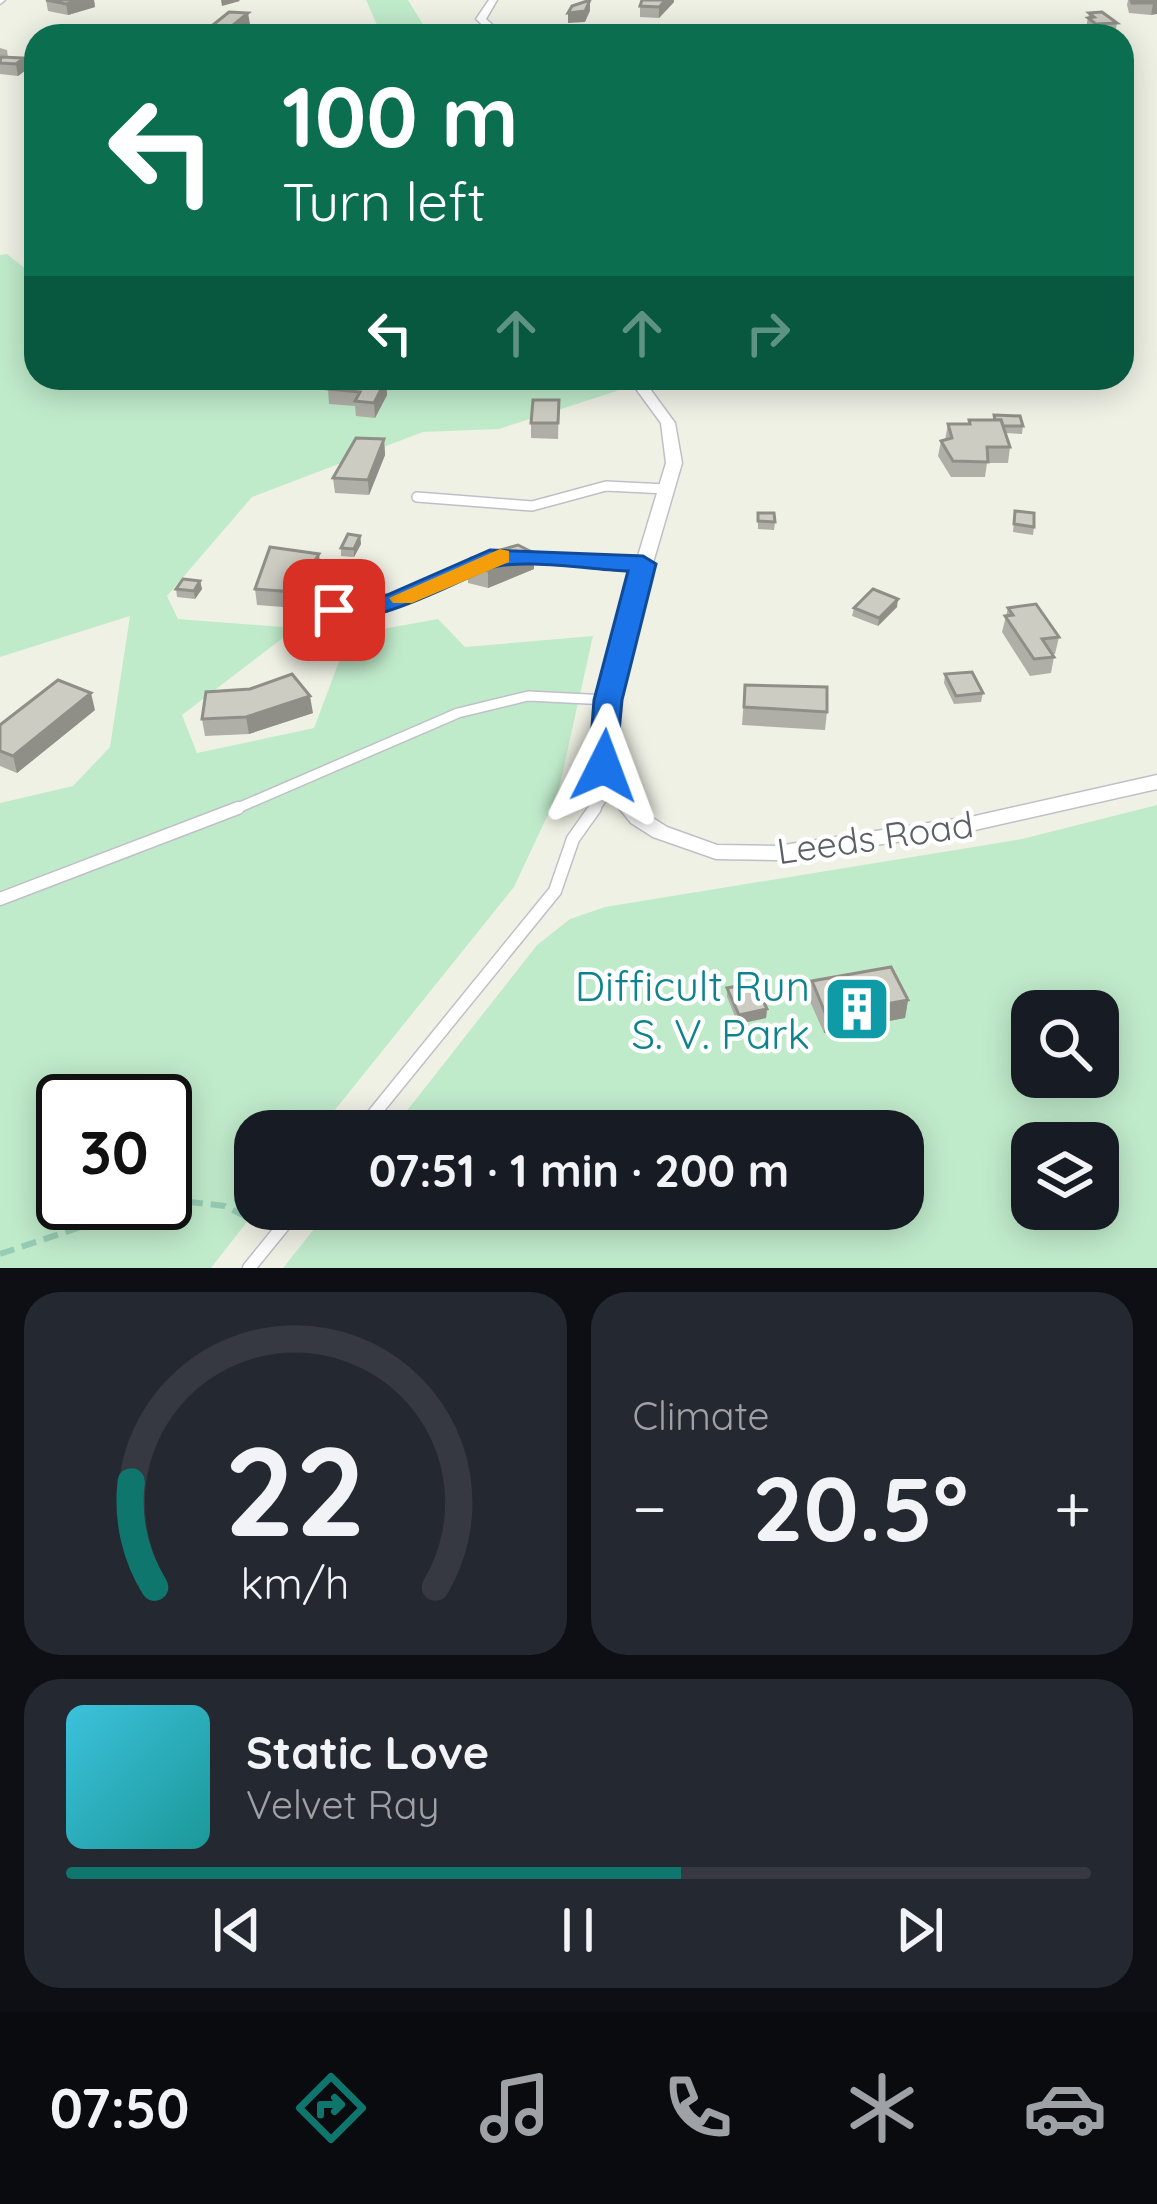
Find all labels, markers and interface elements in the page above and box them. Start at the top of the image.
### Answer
text: 100 m [282,63,519,168]
icon: left [84,72,240,228]
text: Turn left [282,167,486,235]
icon: left [357,300,423,366]
icon: ahead [483,300,549,366]
icon: ahead [609,300,675,366]
icon: right [735,300,801,366]
pin [283,559,385,661]
icon: arrive [301,577,367,643]
position arrow [541,703,667,829]
street label: Leeds Road [774,801,976,873]
place label: Difficult Run S. V. Park [575,959,810,1060]
building icon: Difficult Run S. V. Park [822,974,892,1044]
map controls [1011,990,1119,1230]
button: search [1011,990,1119,1098]
speed limit sign: 30 [36,1074,192,1230]
button: layers [1011,1122,1119,1230]
text: 07:51 · 1 min · 200 m [369,1142,789,1198]
text: Climate [633,1391,770,1440]
text: 22 [224,1411,366,1567]
text: 20.5° [752,1451,968,1564]
text: − [633,1466,667,1549]
text: + [1054,1466,1091,1549]
text: km/h [241,1555,350,1609]
text: Static Love [246,1724,489,1780]
text: Velvet Ray [246,1780,439,1829]
icon: previous [204,1897,270,1963]
icon: pause [545,1897,611,1963]
icon: next [887,1897,953,1963]
icon: directions [289,2066,373,2150]
icon: music [473,2066,557,2150]
icon: phone [656,2066,740,2150]
icon: climate [840,2066,924,2150]
icon: car [1023,2066,1107,2150]
text: 07:50 [50,2074,189,2142]

